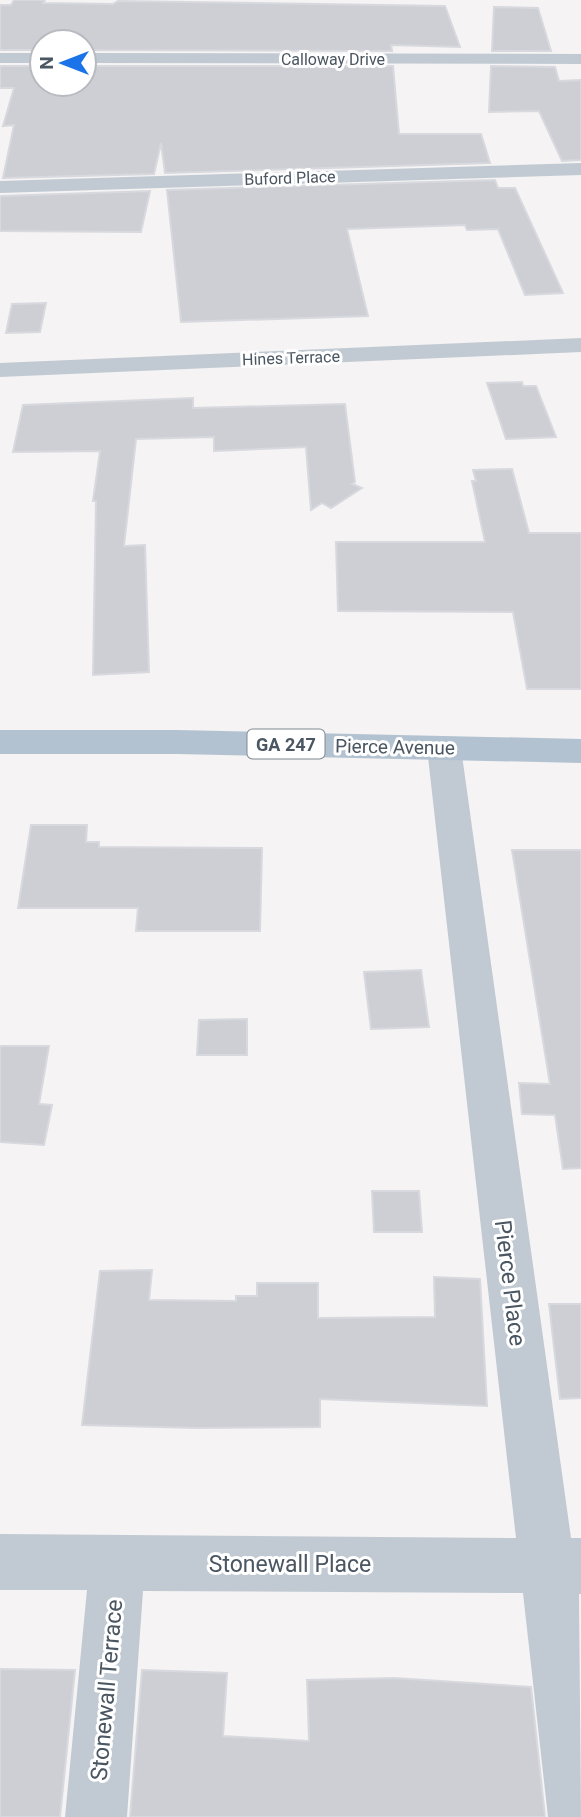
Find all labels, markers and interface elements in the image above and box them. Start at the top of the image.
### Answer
north arrow [28,28,98,98]
street label: Calloway Drive [281,50,385,69]
text: N [35,56,58,70]
street label: Buford Place [244,167,336,189]
street label: Hines Terrace [242,347,340,369]
road number: GA 247 [247,730,324,758]
street label: Pierce Avenue [335,734,455,760]
street label: Pierce Place [489,1218,531,1348]
street label: Stonewall Place [209,1551,371,1578]
street label: Stonewall Terrace [86,1598,128,1782]

